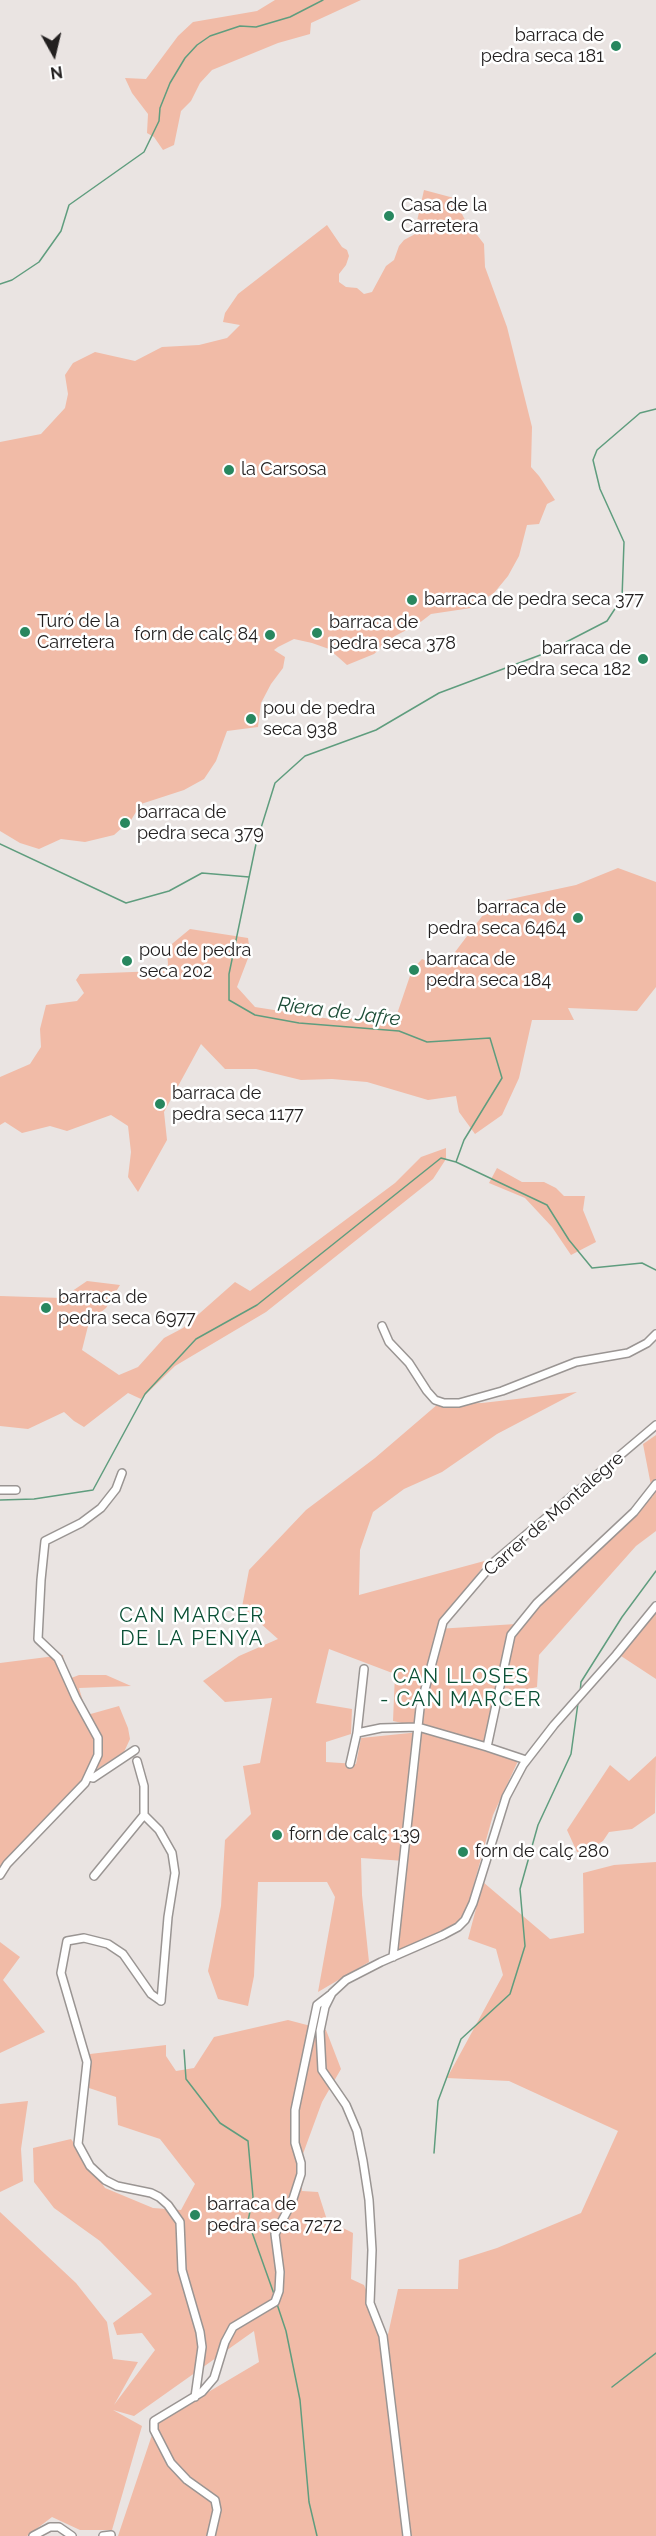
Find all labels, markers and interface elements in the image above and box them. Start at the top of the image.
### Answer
north arrow [24,24,84,84]
place label: barraca de pedra seca 181 [481,25,604,68]
marker: barraca de pedra seca 181 [609,39,623,53]
text: N [49,62,64,83]
place label: Casa de la Carretera [401,195,487,238]
marker: Casa de la Carretera [382,209,396,223]
place label: la Carsosa [241,459,327,481]
marker: la Carsosa [222,463,236,477]
place label: barraca de pedra seca 377 [424,589,644,611]
marker: barraca de pedra seca 377 [405,593,419,607]
place label: Turó de la Carretera [37,611,120,654]
place label: barraca de pedra seca 378 [329,612,456,654]
place label: forn de calç 84 [134,624,258,646]
marker: Turó de la Carretera [18,625,32,639]
marker: barraca de pedra seca 378 [310,626,324,640]
marker: forn de calç 84 [263,628,277,642]
place label: barraca de pedra seca 182 [506,638,631,680]
marker: barraca de pedra seca 182 [636,652,650,666]
place label: pou de pedra seca 938 [263,698,375,740]
marker: pou de pedra seca 938 [244,712,258,726]
place label: barraca de pedra seca 379 [137,802,264,844]
marker: barraca de pedra seca 379 [118,816,132,830]
place label: barraca de pedra seca 6464 [428,897,566,940]
marker: barraca de pedra seca 6464 [571,911,585,925]
place label: pou de pedra seca 202 [139,940,251,982]
place label: barraca de pedra seca 184 [426,949,551,992]
marker: pou de pedra seca 202 [120,954,134,968]
marker: barraca de pedra seca 184 [407,963,421,977]
water label: Riera de Jafre [276,993,402,1031]
place label: barraca de pedra seca 1177 [172,1083,304,1126]
marker: barraca de pedra seca 1177 [153,1097,167,1111]
place label: barraca de pedra seca 6977 [58,1287,196,1330]
marker: barraca de pedra seca 6977 [39,1301,53,1315]
street label: Carrer de Montalegre [480,1447,628,1581]
district label: CAN MARCER DE LA PENYA [119,1604,265,1651]
district label: CAN LLOSES - CAN MARCER [380,1665,542,1712]
place label: forn de calç 139 [289,1824,420,1846]
marker: forn de calç 139 [270,1828,284,1842]
place label: forn de calç 280 [475,1841,609,1863]
marker: forn de calç 280 [456,1845,470,1859]
place label: barraca de pedra seca 7272 [207,2194,342,2236]
marker: barraca de pedra seca 7272 [188,2208,202,2222]

